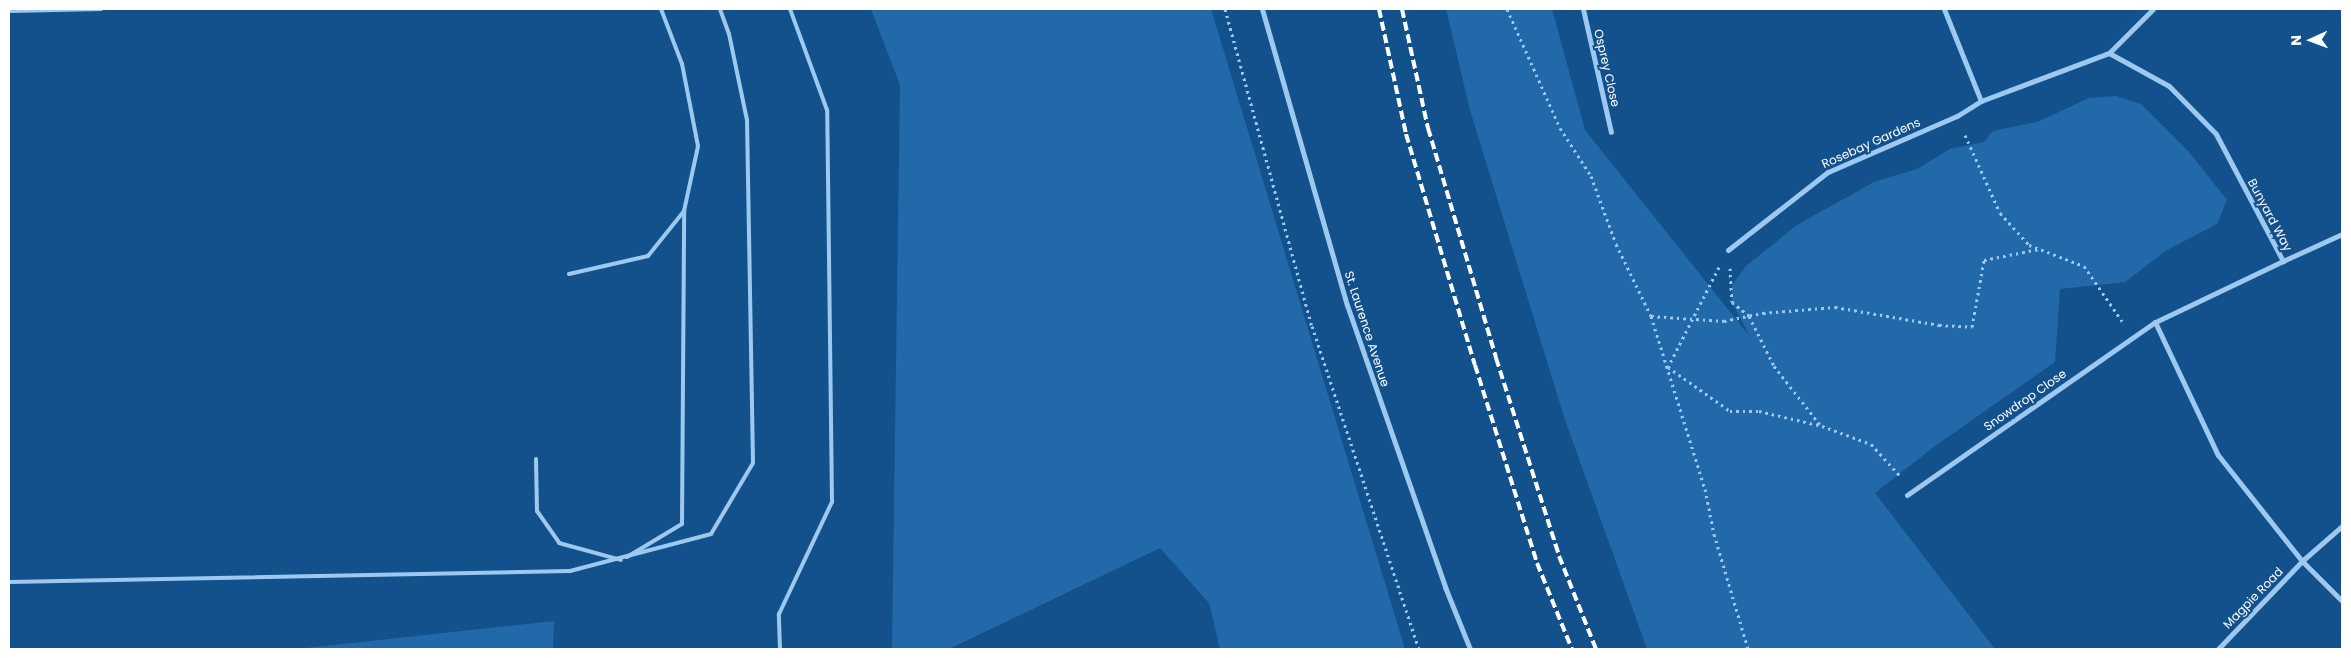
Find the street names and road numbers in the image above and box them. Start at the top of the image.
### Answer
street label: Osprey Close [1591,28,1623,108]
street label: Rosebay Gardens [1820,115,1922,171]
street label: Bunyard Way [2245,176,2295,254]
street label: St. Laurence Avenue [1342,269,1392,389]
street label: Snowdrop Close [1981,366,2069,434]
street label: Magpie Road [2220,564,2286,632]

